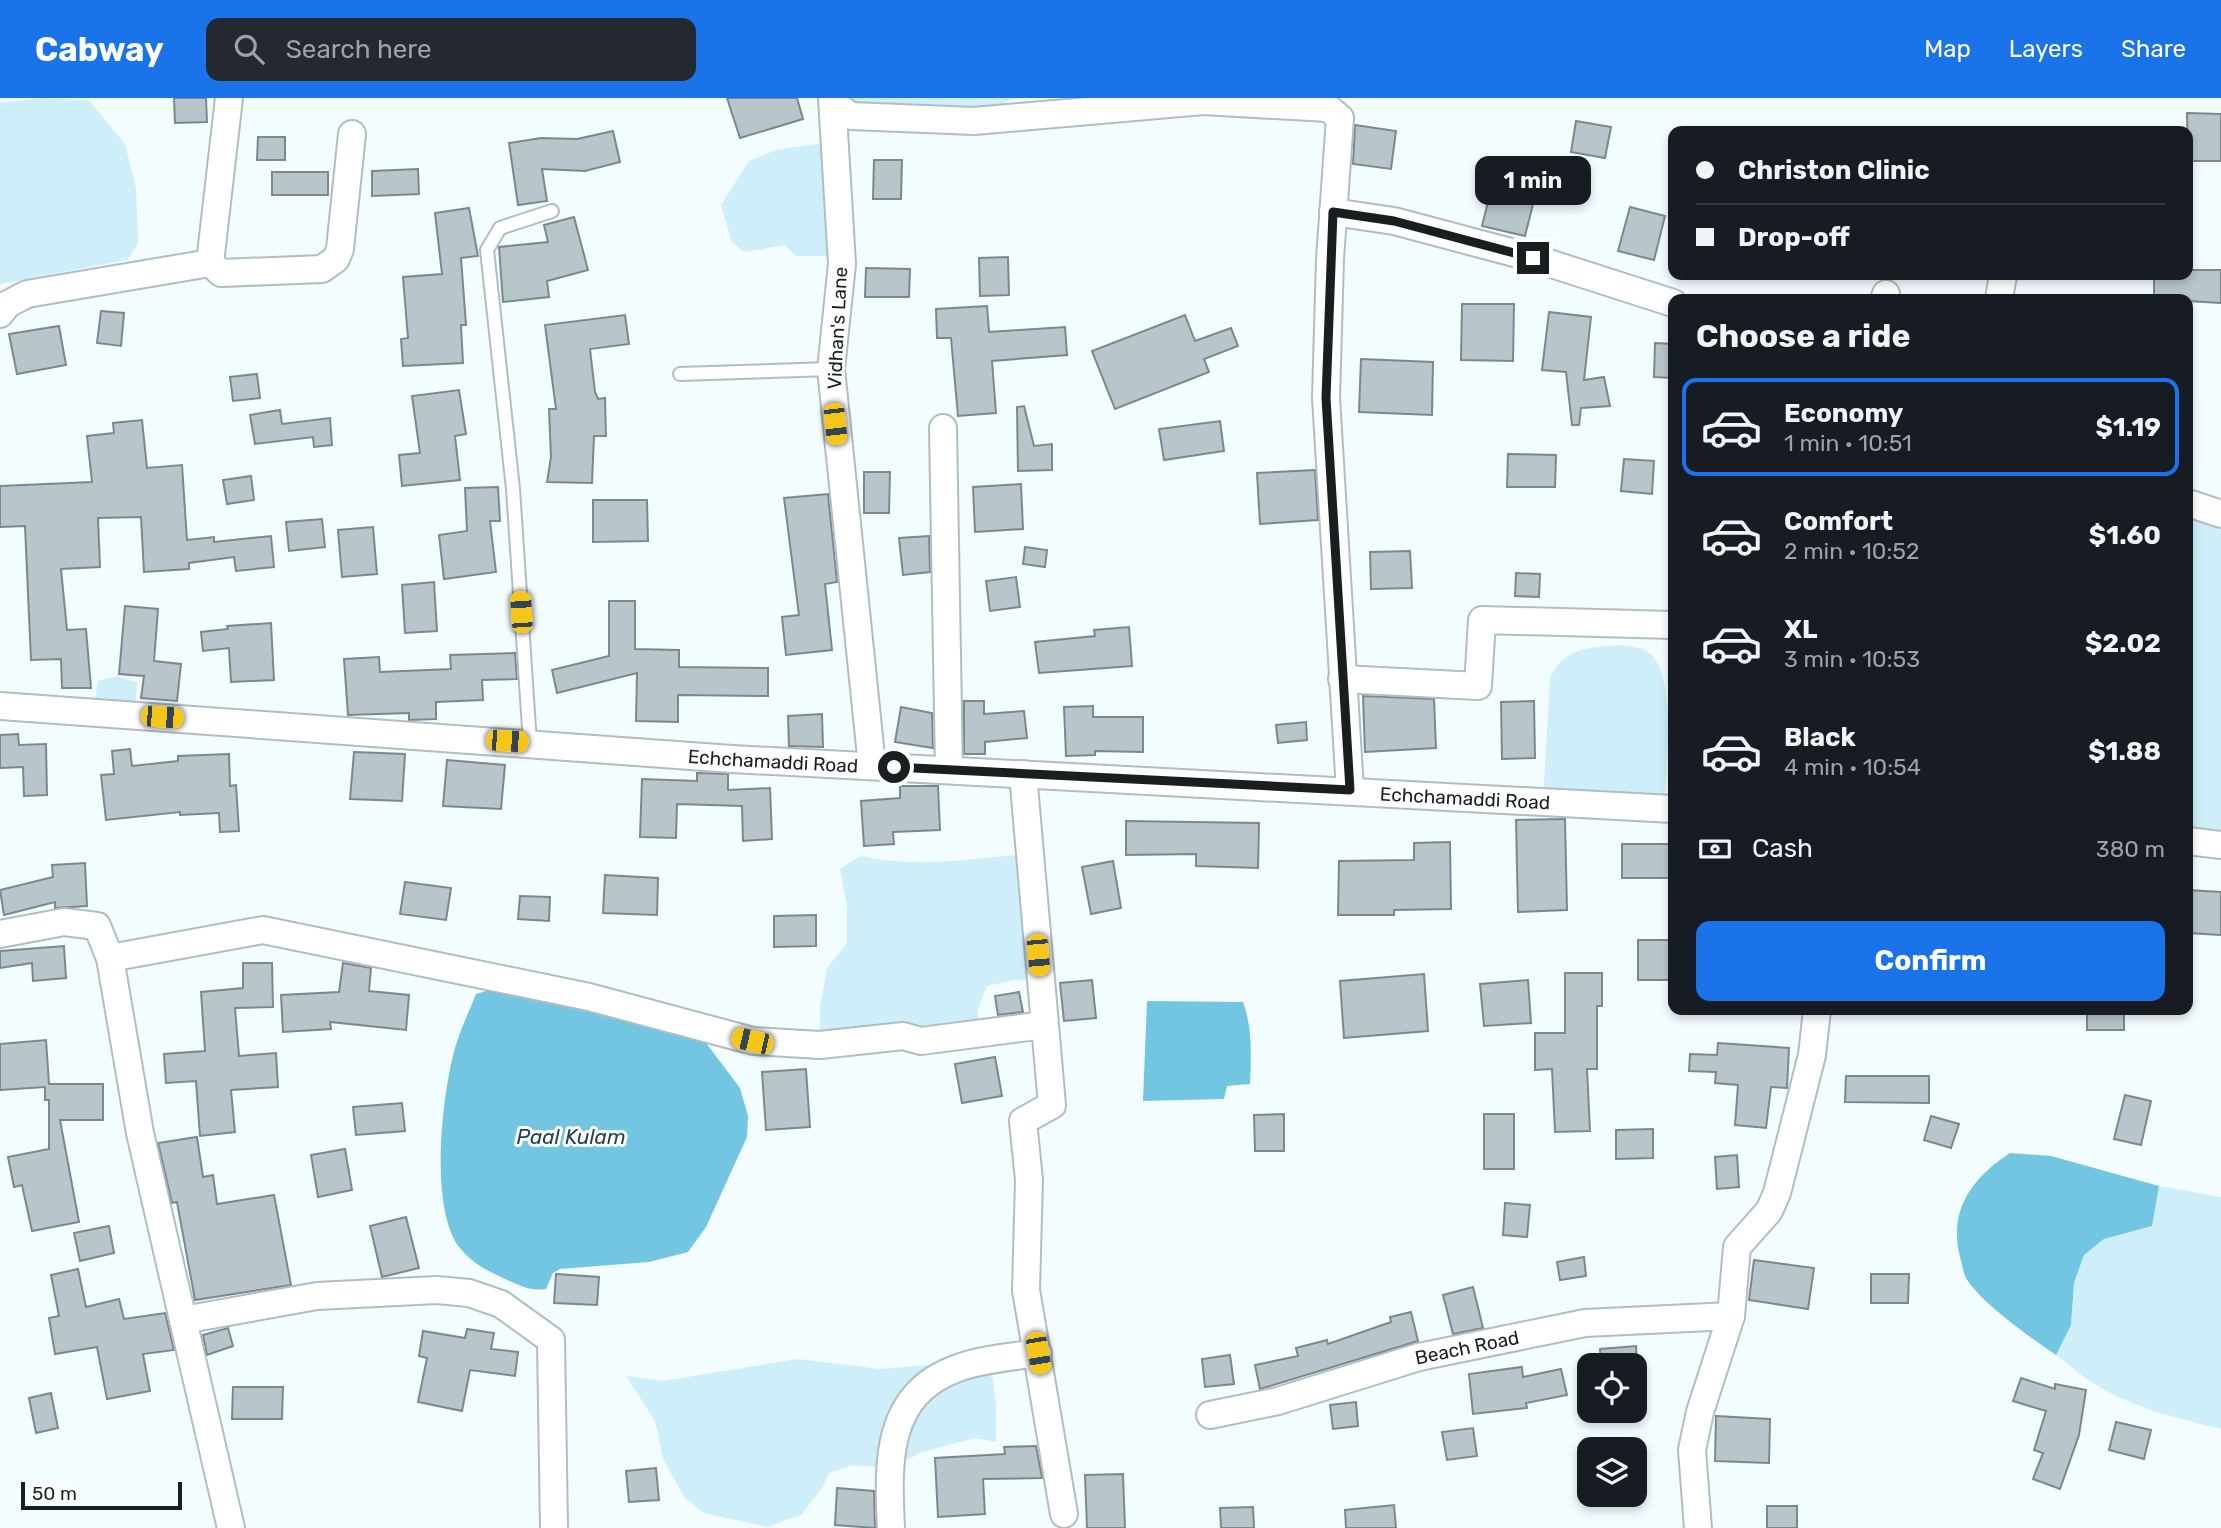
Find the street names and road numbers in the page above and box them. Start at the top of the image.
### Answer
street label: Vidhan's Lane [823,266,852,390]
street label: Echchamaddi Road [687,745,859,778]
street label: Echchamaddi Road [1379,782,1551,814]
street label: Beach Road [1413,1326,1521,1370]

